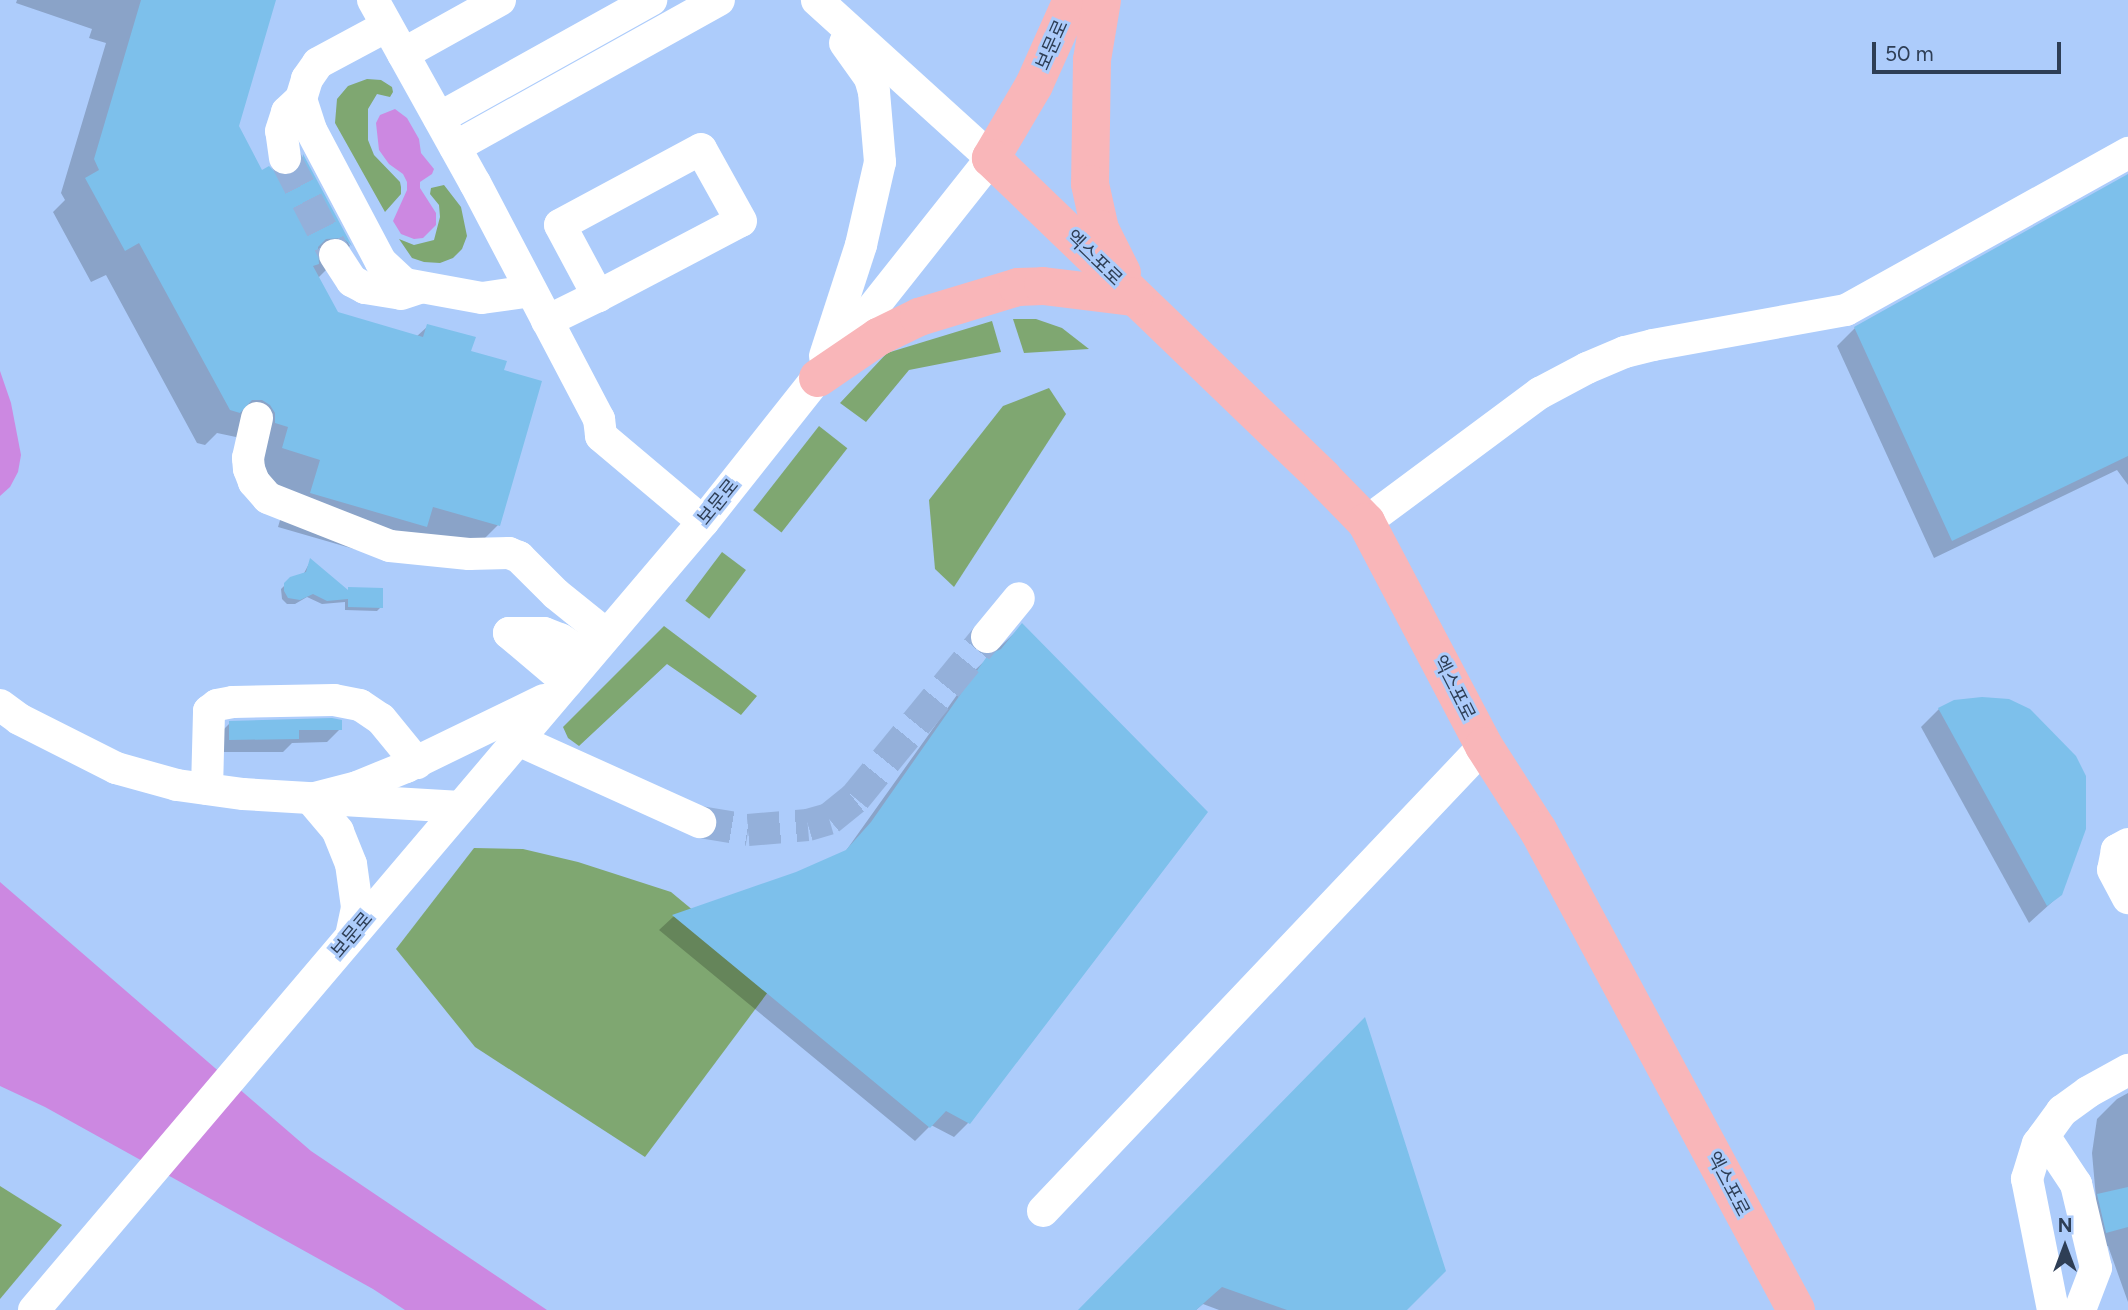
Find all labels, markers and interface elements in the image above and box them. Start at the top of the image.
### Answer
street label: 보문로 [1031,16,1073,74]
scale bar [1876,28,2065,72]
text: 50 m [1885,41,1934,66]
street label: 엑스포로 [1061,226,1127,290]
street label: 보문로 [693,474,743,530]
street label: 엑스포로 [1428,652,1480,724]
street label: 보문로 [326,908,378,962]
street label: 엑스포로 [1702,1148,1754,1220]
north arrow [2030,1212,2100,1282]
text: N [2058,1214,2072,1237]

